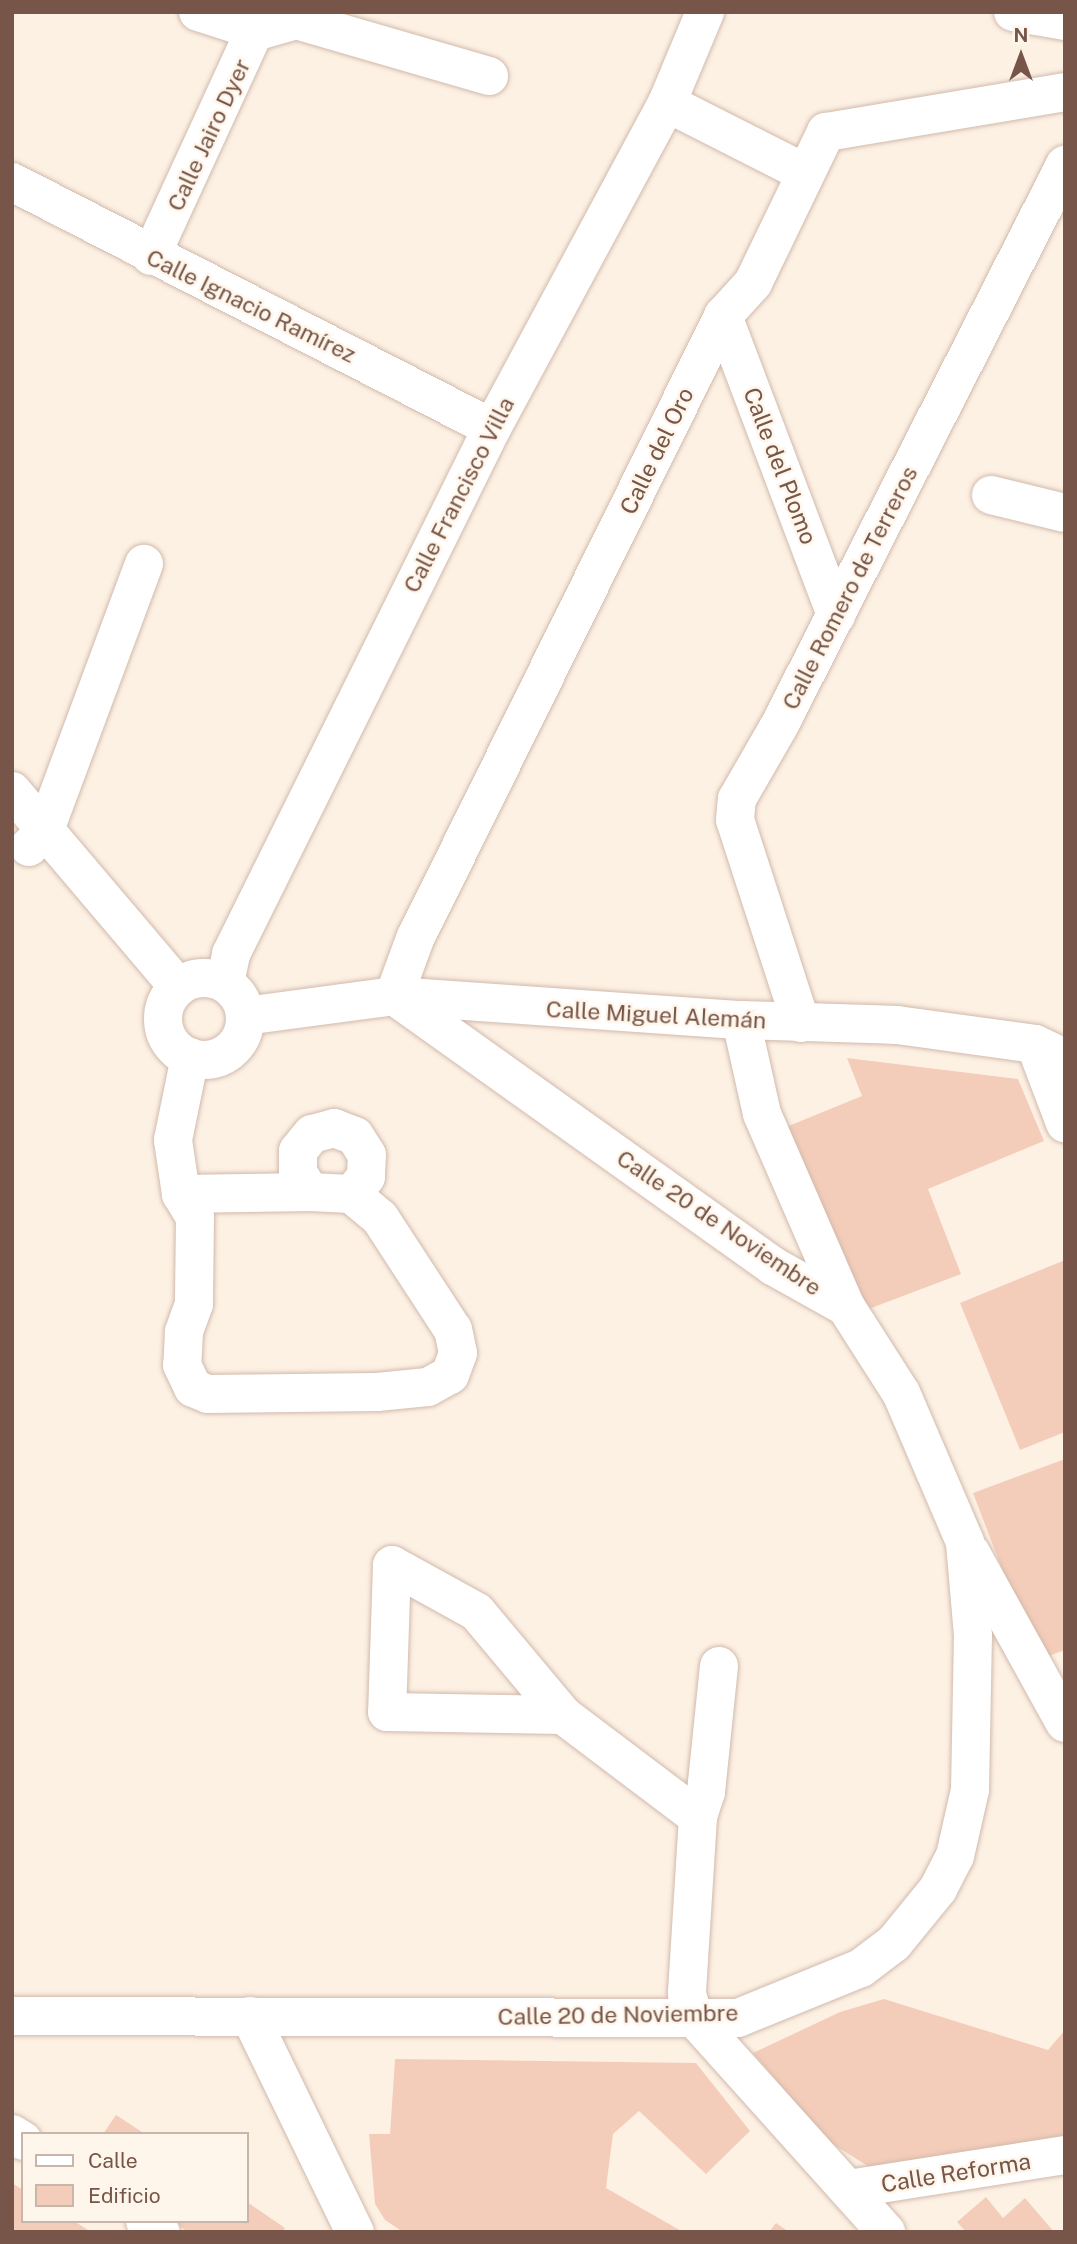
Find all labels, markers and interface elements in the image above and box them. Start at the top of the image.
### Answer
north arrow [986,21,1056,91]
text: N [1014,24,1028,46]
street label: Calle Jairo Dyer [162,54,256,216]
street label: Calle Ignacio Ramírez [142,243,360,369]
street label: Calle del Oro [614,383,700,519]
street label: Calle del Plomo [737,383,823,549]
street label: Calle Francisco Villa [398,392,520,598]
street label: Calle Romero de Terreros [776,461,924,715]
street label: Calle Miguel Alemán [545,995,767,1035]
street label: Calle 20 de Noviembre [611,1144,827,1302]
street label: Calle 20 de Noviembre [497,1999,739,2031]
legend [21,2132,248,2223]
text: Calle [88,2148,138,2173]
street label: Calle Reforma [879,2148,1033,2198]
text: Edificio [88,2183,161,2208]

